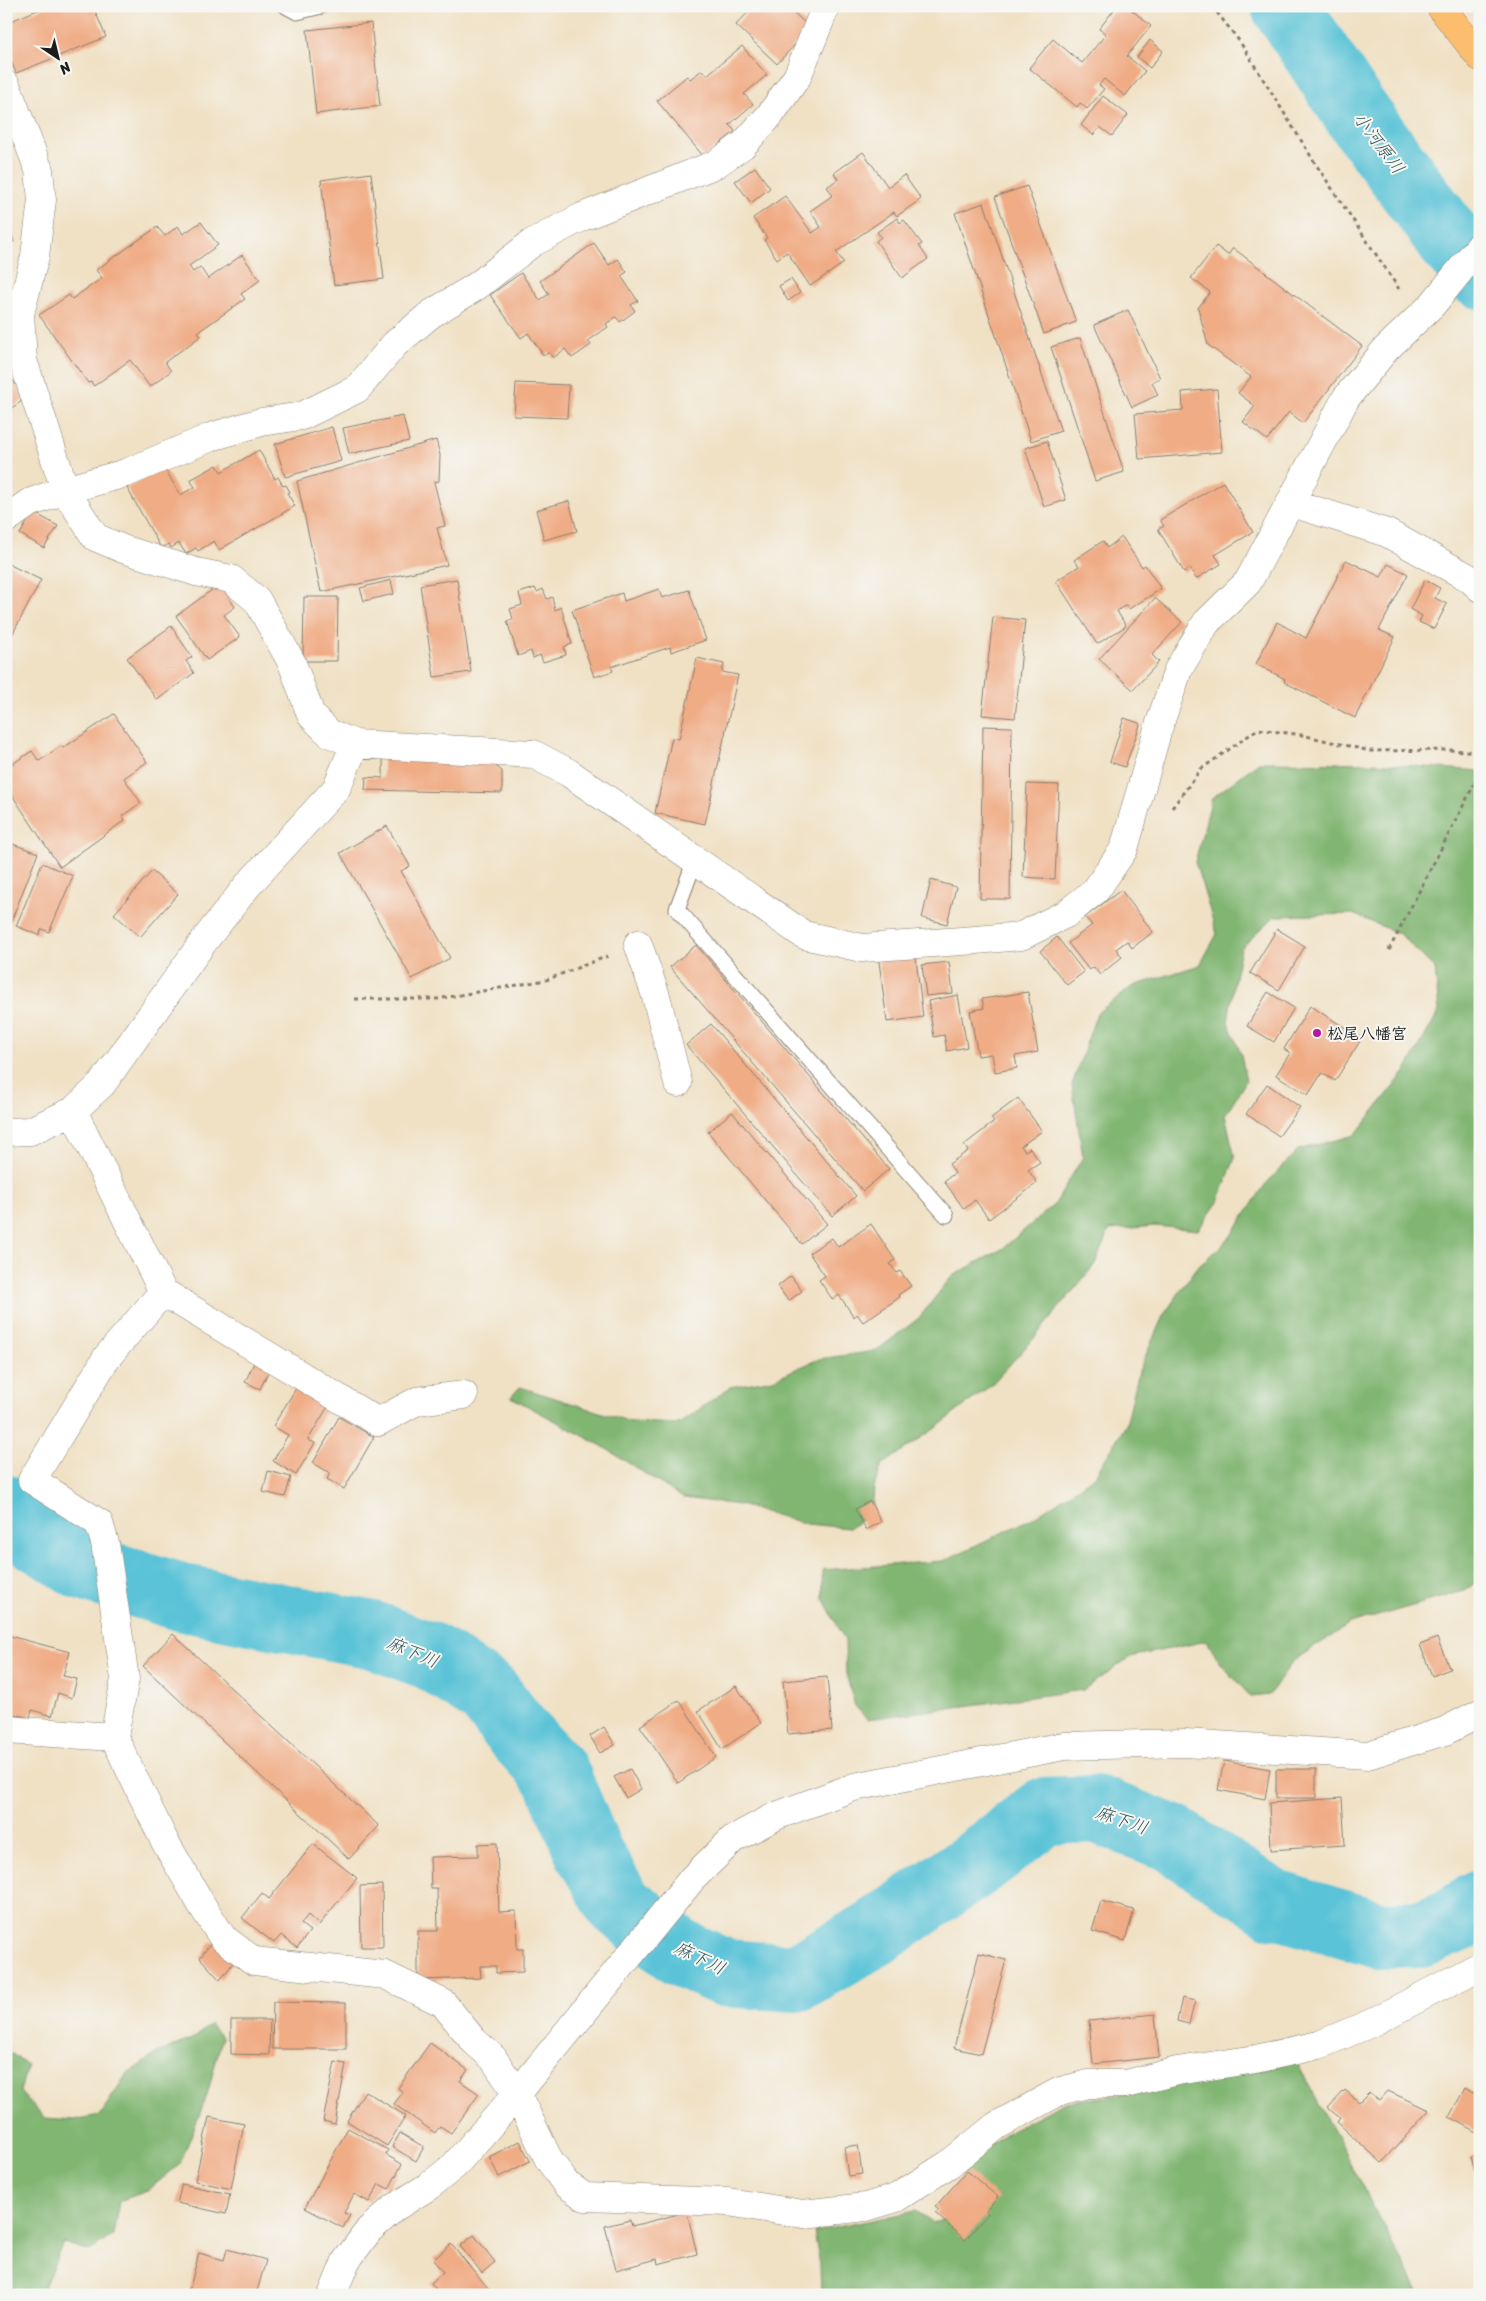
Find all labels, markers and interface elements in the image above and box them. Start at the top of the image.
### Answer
north arrow [32,32,82,82]
text: N [54,55,77,81]
water label: 小河原川 [1345,105,1413,181]
place label: 松尾八幡宮 [1327,1019,1407,1048]
marker: 松尾八幡宮 [1311,1027,1323,1039]
water label: 麻下川 [382,1627,444,1677]
water label: 麻下川 [1091,1796,1153,1844]
water label: 麻下川 [669,1932,731,1984]

